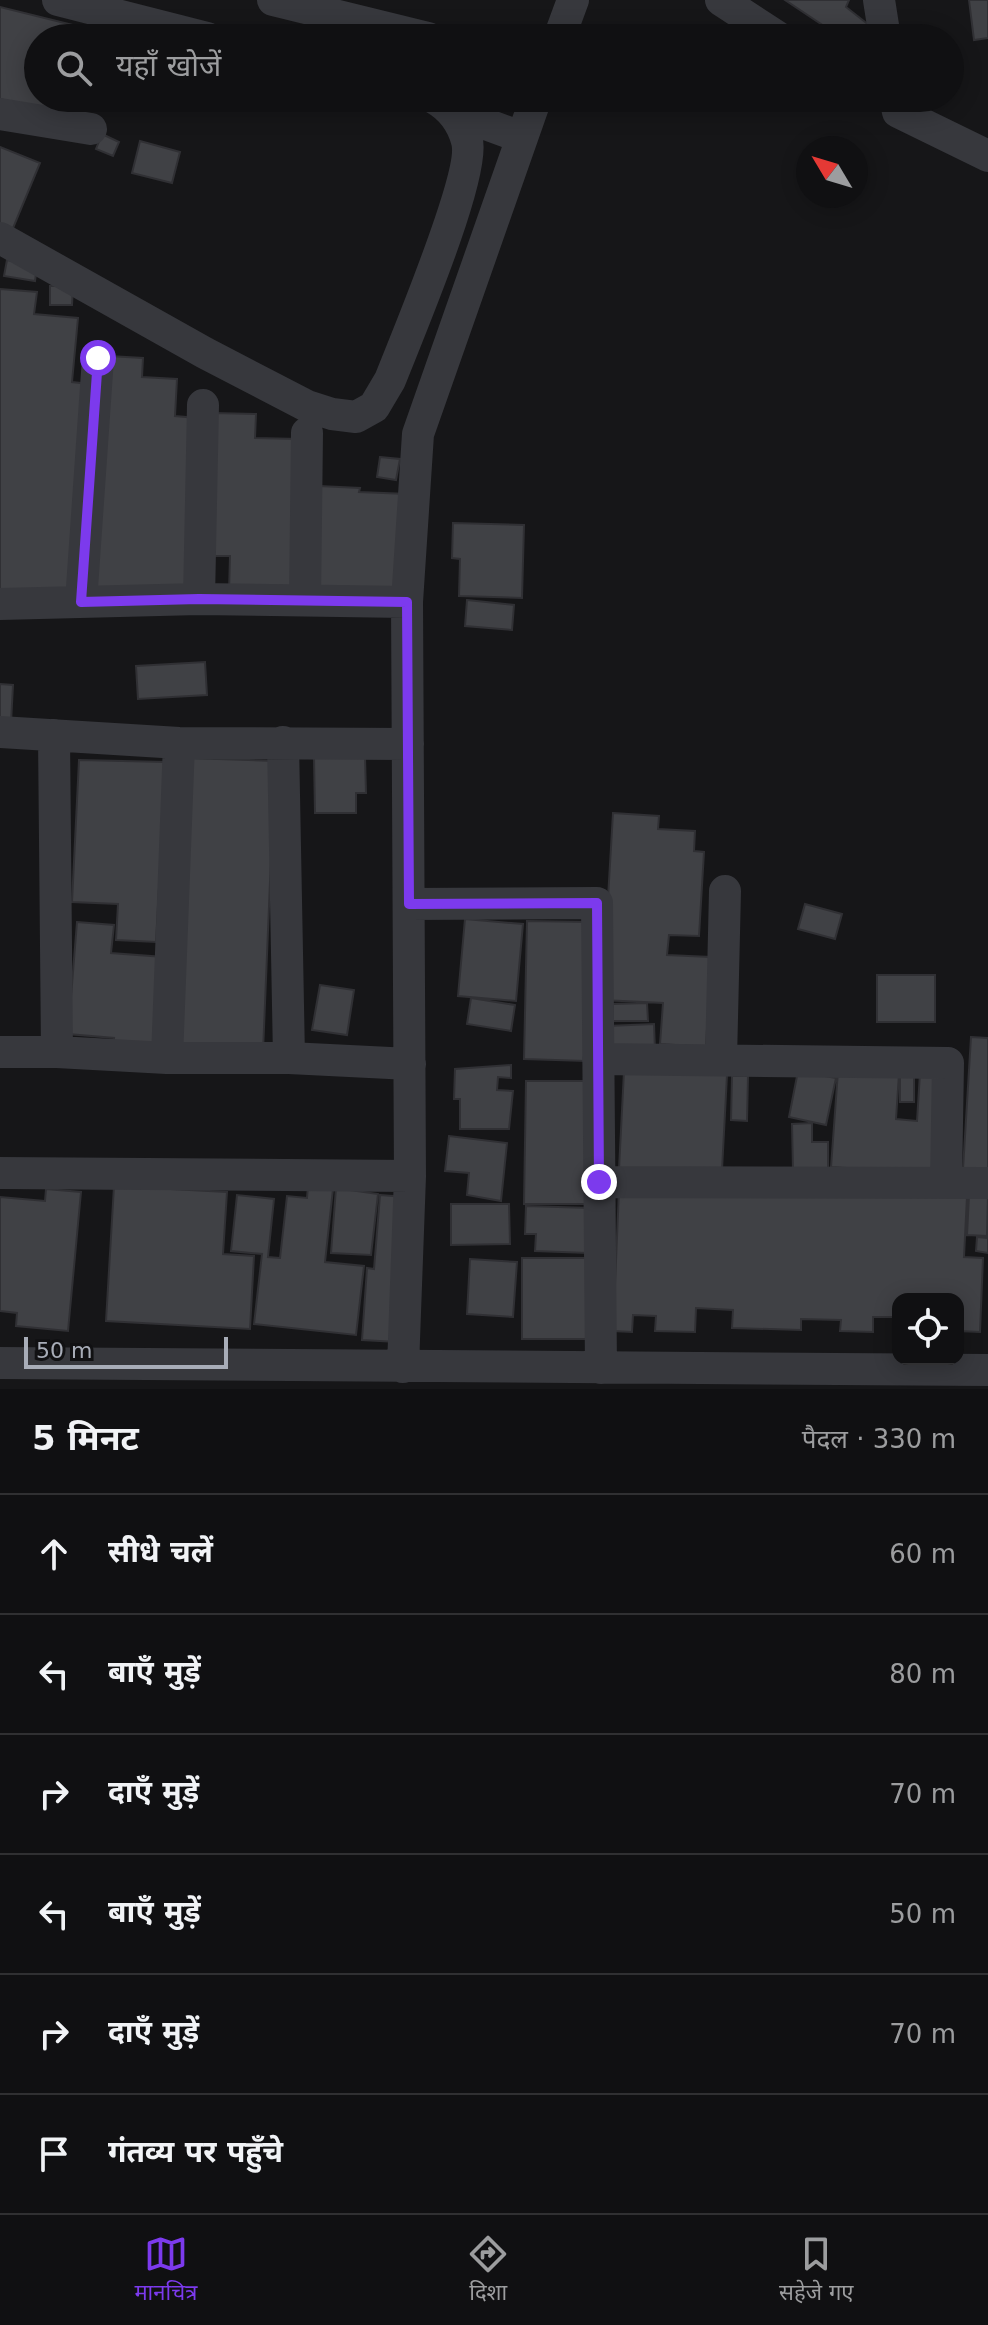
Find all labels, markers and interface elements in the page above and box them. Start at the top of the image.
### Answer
search box [24,24,964,112]
icon: search [52,46,96,90]
text: यहाँ खोजें [116,48,221,83]
north arrow [796,136,868,208]
route start [80,340,116,376]
route end [581,1164,617,1200]
map controls [892,1293,964,1365]
button: locate [892,1293,964,1365]
scale bar [24,1333,228,1369]
text: 50 m [36,1338,92,1363]
text: 5 मिनट [32,1418,139,1458]
text: पैदल · 330 m [802,1424,956,1454]
icon: ahead [32,1532,76,1576]
text: सीधे चलें [108,1534,213,1569]
text: 60 m [889,1539,956,1569]
icon: left [32,1652,76,1696]
text: बाएँ मुड़ें [108,1654,201,1689]
text: 80 m [889,1659,956,1689]
icon: right [32,1772,76,1816]
text: दाएँ मुड़ें [108,1774,199,1809]
text: 70 m [889,1779,956,1809]
icon: left [32,1892,76,1936]
text: बाएँ मुड़ें [108,1894,201,1929]
text: 50 m [889,1899,956,1929]
icon: right [32,2012,76,2056]
text: दाएँ मुड़ें [108,2014,199,2049]
text: 70 m [889,2019,956,2049]
icon: arrive [32,2132,76,2176]
text: गंतव्य पर पहुँचे [108,2134,283,2169]
tab: मानचित्र [134,2232,197,2309]
tab: दिशा [466,2232,510,2309]
tab: सहेजे गए [779,2232,854,2309]

